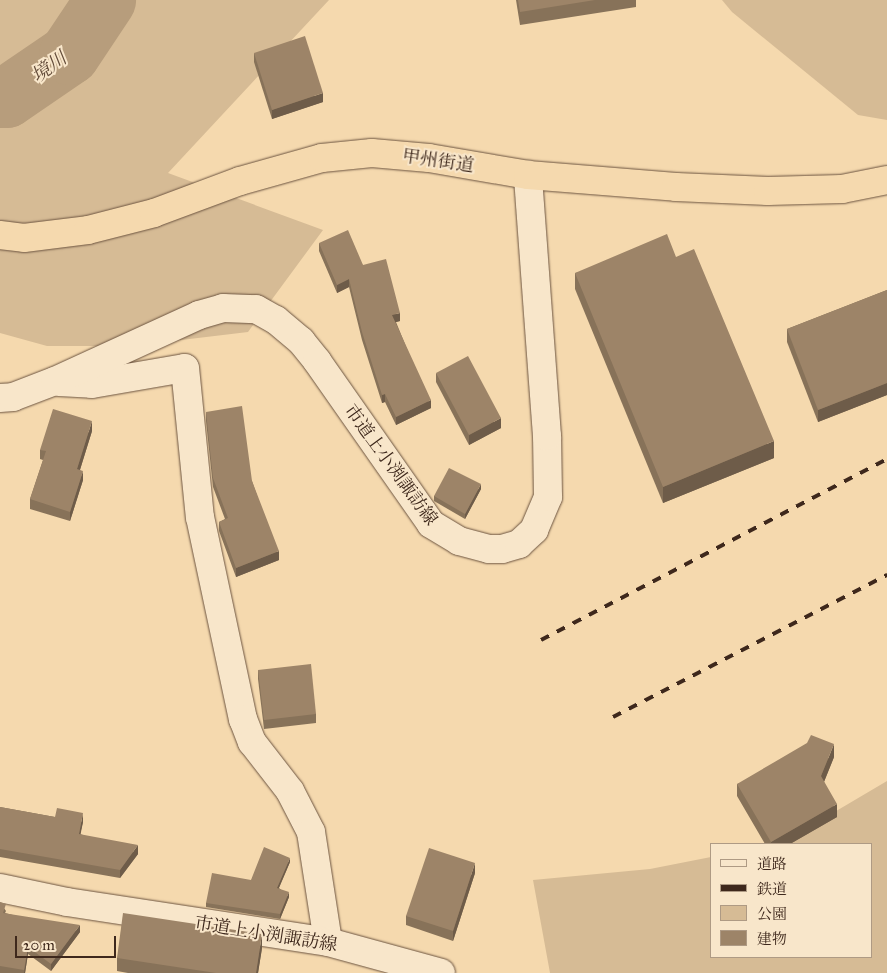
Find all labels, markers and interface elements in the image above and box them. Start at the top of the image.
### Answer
water label: 境川 [27,47,71,87]
street label: 甲州街道 [401,145,475,177]
street label: 市道上小渕諏訪線 [340,400,442,530]
legend [710,843,872,958]
text: 道路 [757,855,787,873]
text: 鉄道 [757,880,787,898]
text: 公園 [757,905,787,923]
street label: 市道上小渕諏訪線 [193,912,339,956]
scale bar [18,926,119,958]
text: 建物 [757,930,787,948]
text: 20 m [23,936,55,954]

